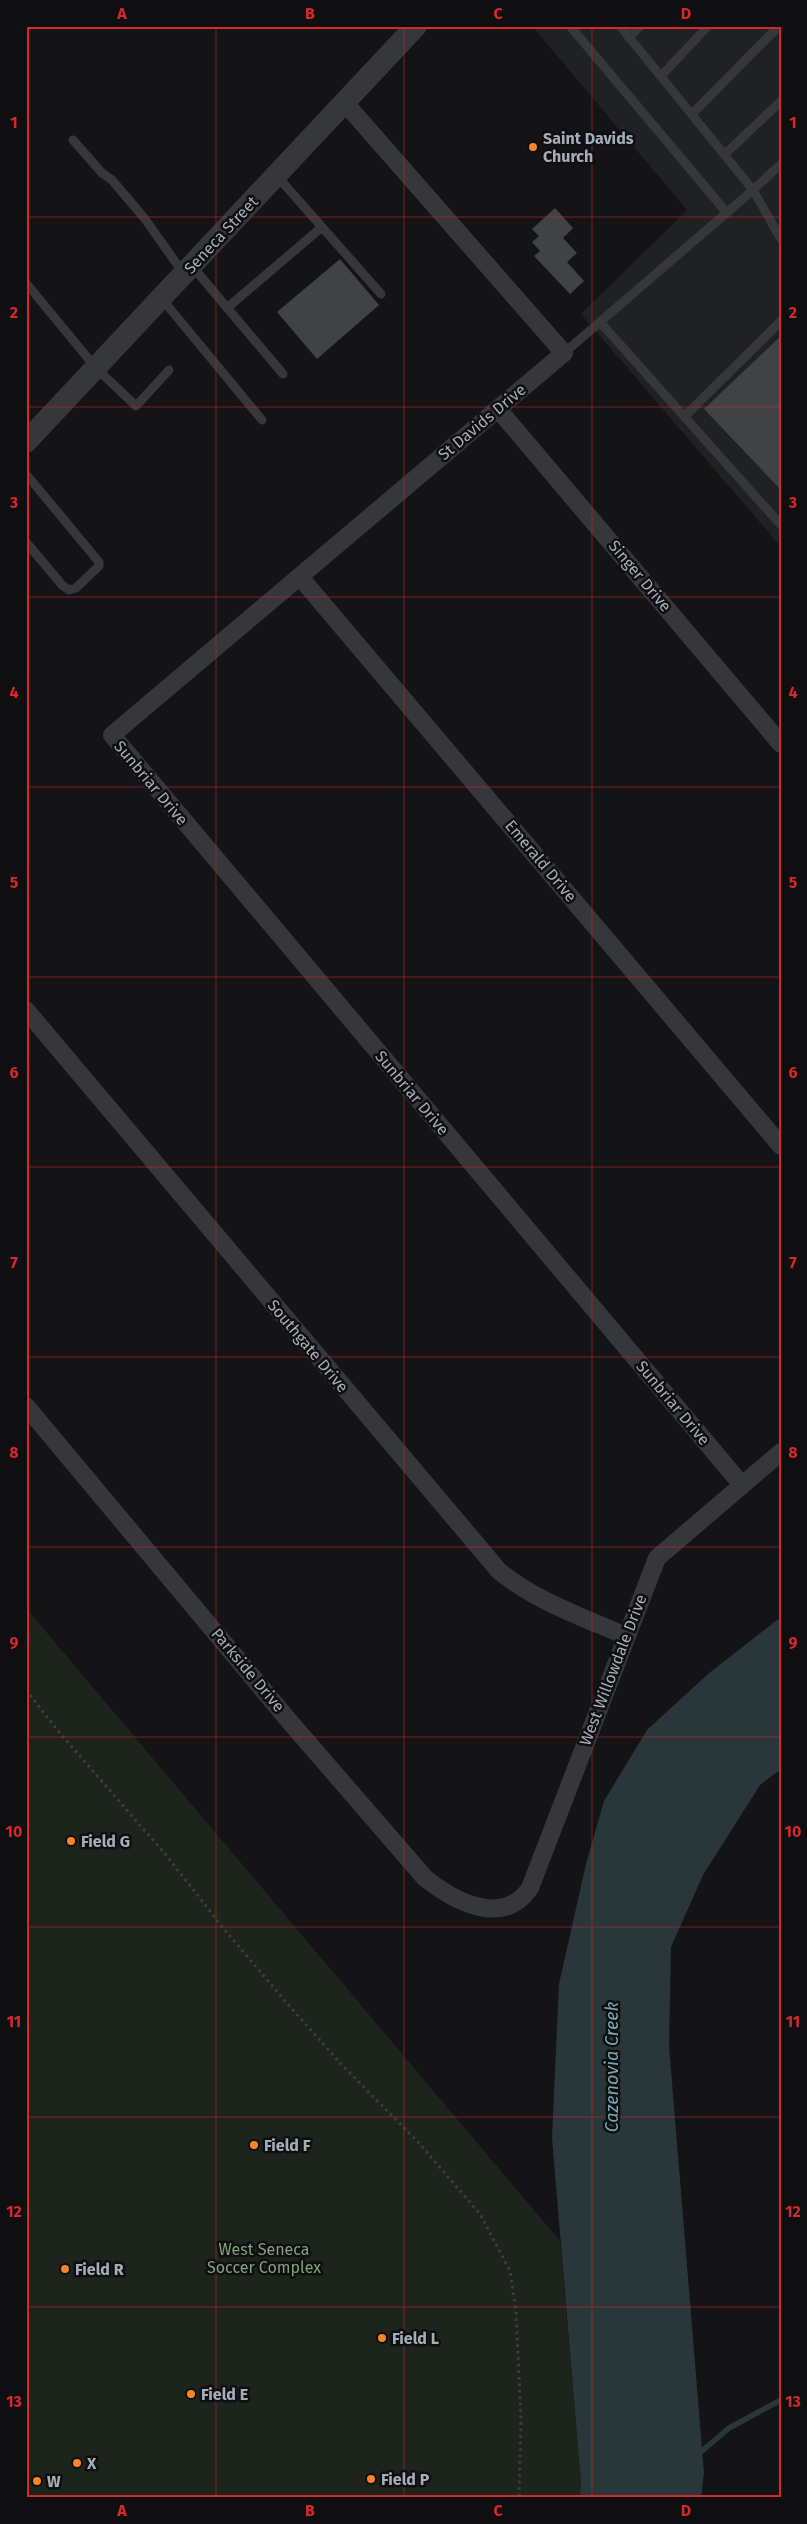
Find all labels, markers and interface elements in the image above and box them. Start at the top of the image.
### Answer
text: A [116,4,127,23]
text: B [305,4,315,23]
text: C [493,4,503,23]
text: D [681,4,691,23]
text: 1 [10,113,18,132]
text: 1 [789,113,797,132]
place label: Saint Davids Church [543,129,634,166]
marker: Saint Davids Church [527,141,539,153]
street label: Seneca Street [180,192,262,278]
text: 2 [10,303,18,322]
text: 2 [789,303,797,322]
street label: St Davids Drive [434,380,530,464]
text: 3 [9,493,18,512]
text: 3 [788,493,797,512]
street label: Singer Drive [605,536,675,616]
text: 4 [9,683,19,702]
text: 4 [788,683,798,702]
street label: Sunbriar Drive [110,737,192,829]
street label: Emerald Drive [501,816,581,906]
text: 5 [10,873,19,892]
text: 5 [789,873,798,892]
street label: Sunbriar Drive [371,1047,453,1139]
text: 6 [9,1063,19,1082]
text: 6 [788,1063,798,1082]
text: 7 [10,1253,18,1272]
text: 7 [789,1253,797,1272]
street label: Southgate Drive [264,1296,352,1396]
street label: Sunbriar Drive [632,1357,714,1449]
text: 8 [9,1443,19,1462]
text: 8 [788,1443,798,1462]
street label: West Willowdale Drive [575,1592,651,1748]
street label: Parkside Drive [207,1624,289,1716]
text: 9 [10,1633,19,1652]
text: 9 [789,1633,798,1652]
text: 10 [6,1822,22,1841]
text: 10 [785,1822,801,1841]
place label: Field G [81,1832,130,1851]
marker: Field G [65,1835,77,1847]
water label: Cazenovia Creek [601,2002,623,2132]
text: 11 [7,2012,21,2031]
text: 11 [786,2012,800,2031]
place label: Field F [264,2136,311,2155]
marker: Field F [248,2139,260,2151]
text: 12 [6,2202,22,2221]
text: 12 [785,2202,801,2221]
park label: West Seneca Soccer Complex [207,2240,321,2277]
place label: Field R [75,2260,124,2279]
marker: Field R [59,2263,71,2275]
place label: Field L [392,2329,439,2348]
marker: Field L [376,2332,388,2344]
place label: Field E [201,2385,248,2404]
marker: Field E [185,2388,197,2400]
text: 13 [6,2392,22,2411]
text: 13 [785,2392,801,2411]
place label: X [86,2454,97,2473]
marker: X [71,2457,83,2469]
place label: Field P [381,2470,430,2489]
place label: W [47,2472,61,2491]
marker: Field P [365,2473,377,2485]
marker: W [31,2475,43,2487]
text: A [116,2501,127,2520]
text: B [305,2501,315,2520]
text: C [493,2501,503,2520]
text: D [681,2501,691,2520]

